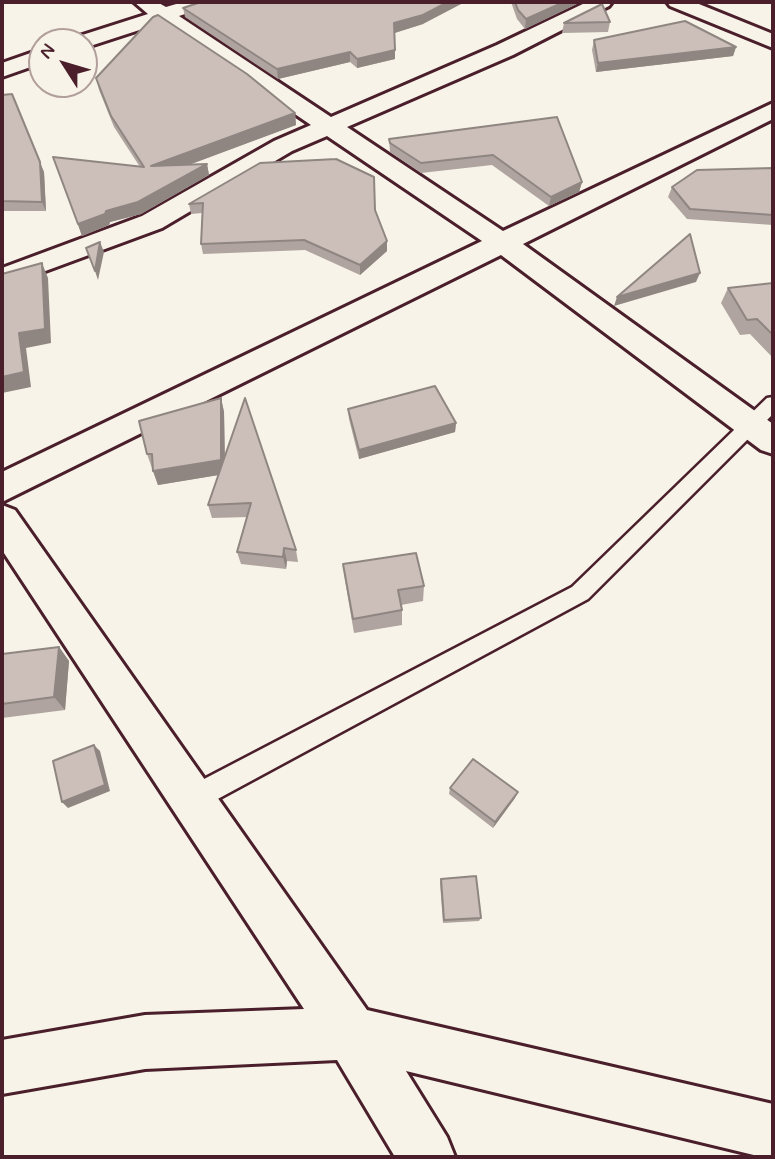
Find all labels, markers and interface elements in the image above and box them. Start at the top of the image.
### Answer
north arrow [28,28,98,98]
text: N [34,39,61,64]

